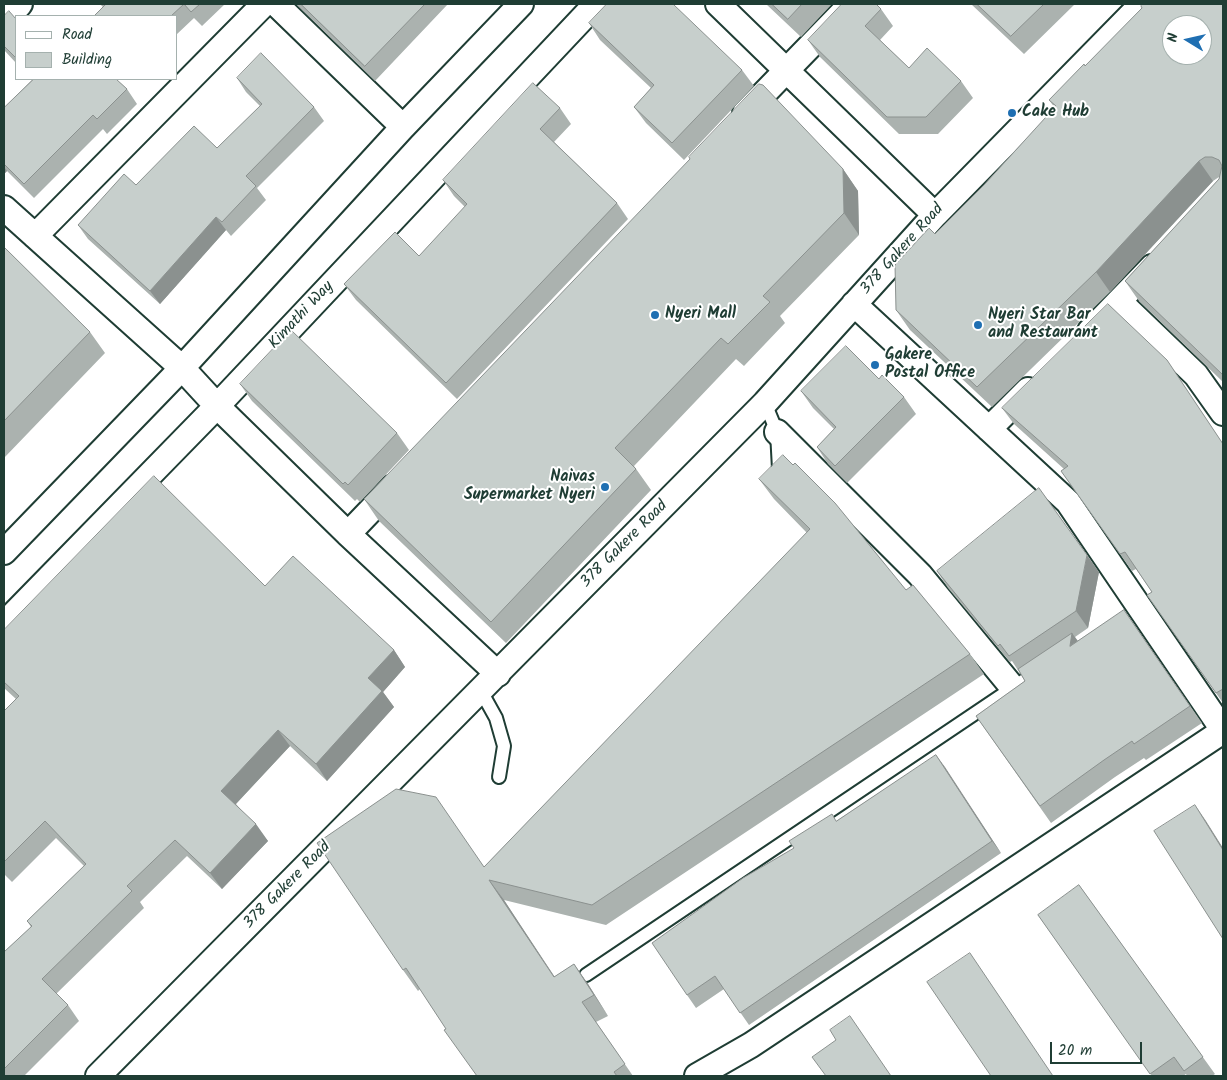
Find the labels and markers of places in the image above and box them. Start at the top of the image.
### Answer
place label: Cake Hub [1022,103,1089,123]
marker: Cake Hub [1006,107,1018,119]
place label: Nyeri Mall [665,305,736,325]
place label: Nyeri Star Bar and Restaurant [988,306,1098,344]
marker: Nyeri Mall [649,309,661,321]
marker: Nyeri Star Bar and Restaurant [972,319,984,331]
place label: Gakere Postal Office [885,346,975,384]
marker: Gakere Postal Office [869,359,881,371]
place label: Naivas Supermarket Nyeri [464,468,595,506]
marker: Naivas Supermarket Nyeri [599,481,611,493]

